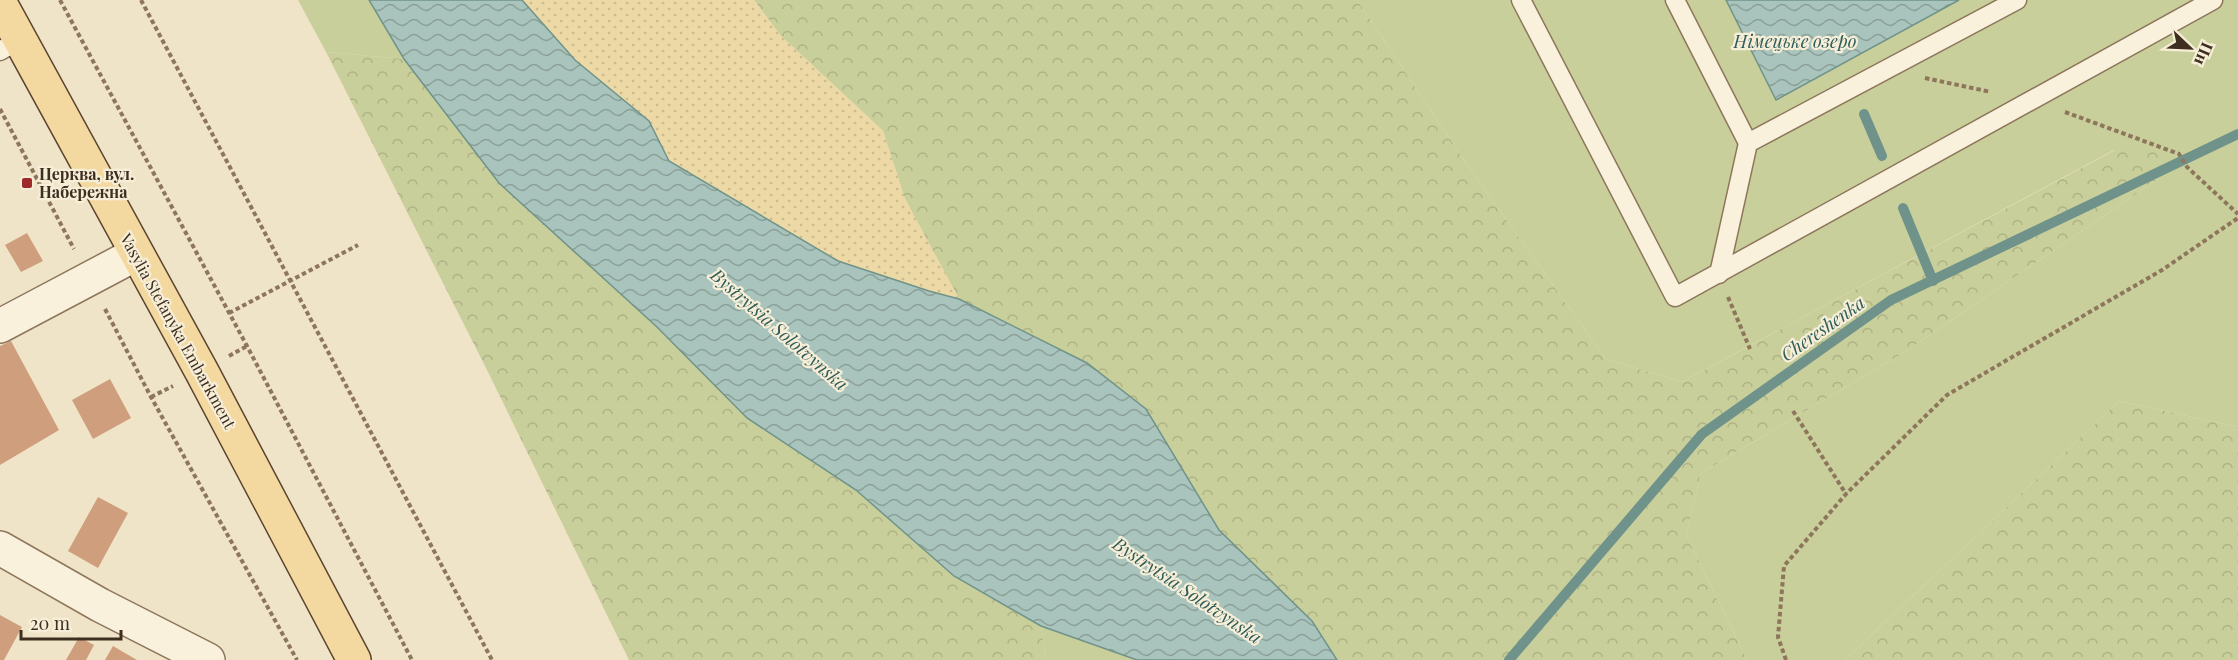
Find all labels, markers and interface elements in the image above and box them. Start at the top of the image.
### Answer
north arrow [2160,18,2220,78]
water label: Німецьке озеро [1732,29,1857,53]
text: Пн [2190,39,2218,69]
place label: Церква, вул. Набережна [39,163,134,202]
marker: Церква, вул. Набережна [20,176,34,190]
street label: Vasylia Stefanyka Embarkment [115,229,241,432]
water label: Bystrytsia Solotvynska [705,262,853,396]
water label: Chereshenka [1775,290,1869,366]
water label: Bystrytsia Solotvynska [1108,531,1267,649]
scale bar [21,603,122,641]
text: 20 m [30,611,70,635]

